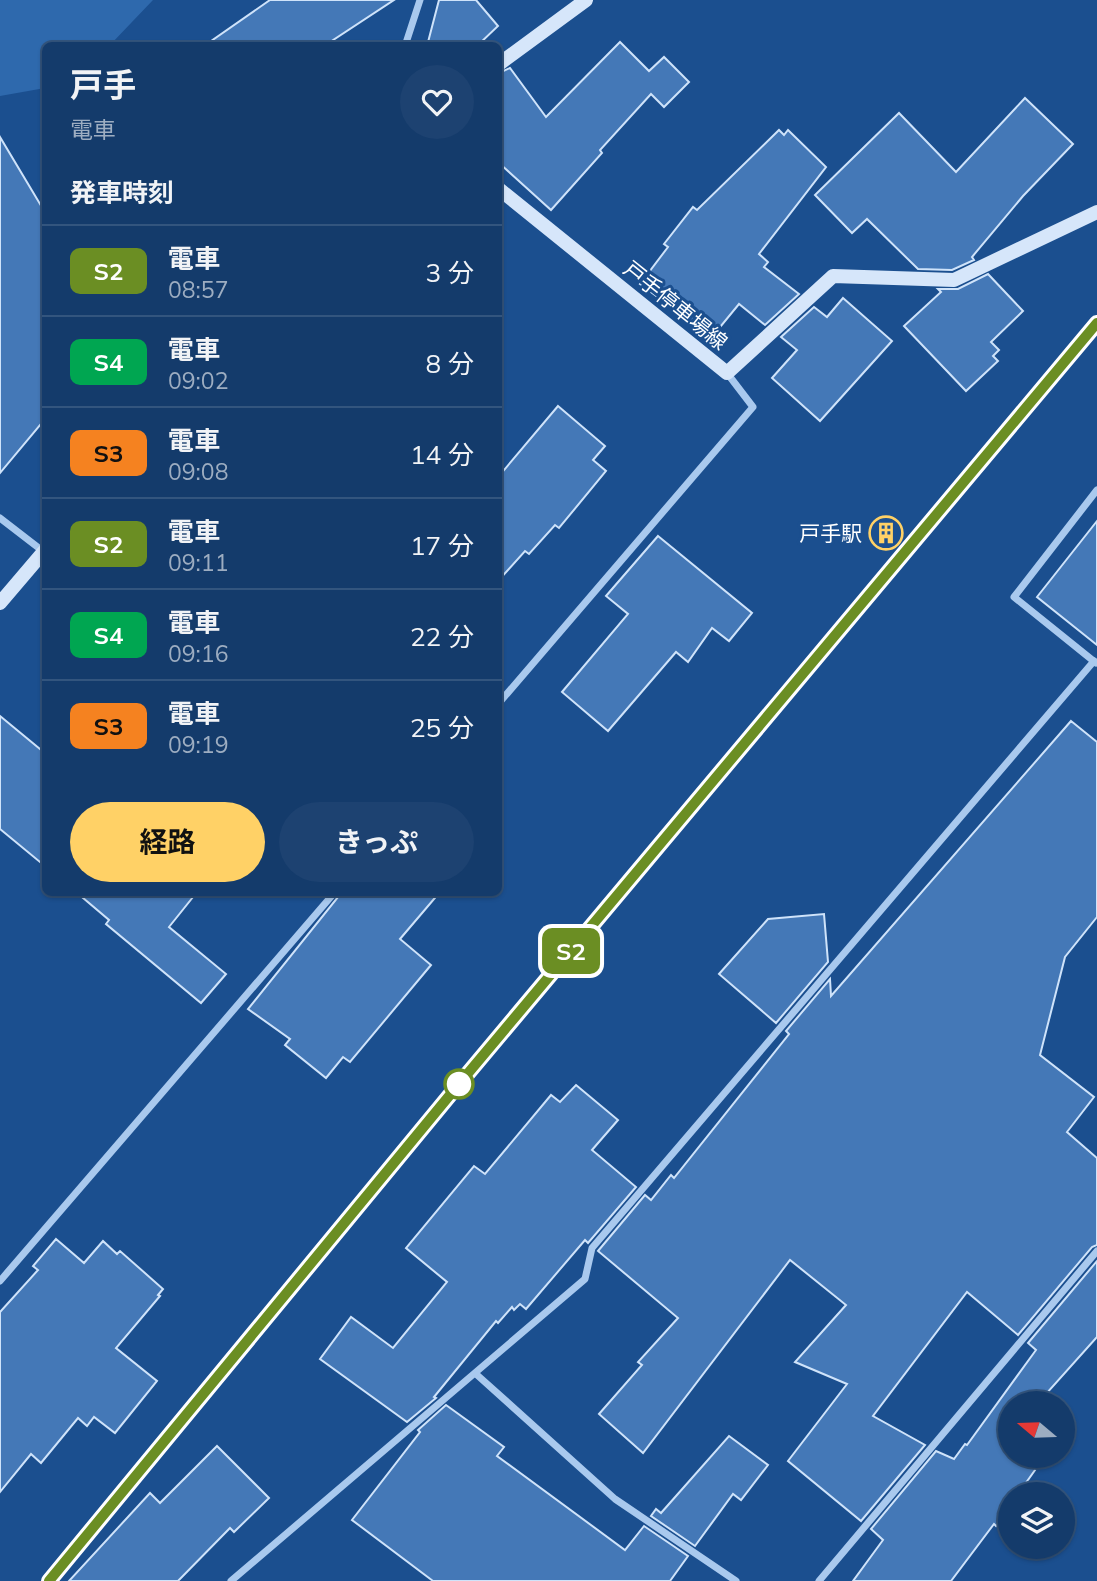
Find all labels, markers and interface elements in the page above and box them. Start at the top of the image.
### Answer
text: 戸手 [70,64,136,105]
button: heart [400,65,474,139]
text: 電車 [70,115,116,144]
text: 発車時刻 [70,176,174,209]
text: 電車 [168,242,220,275]
street label: 戸手停車場線 [619,255,733,355]
text: S2 [94,256,123,286]
text: 3 分 [426,256,474,289]
text: 08:57 [168,275,228,304]
text: 電車 [168,333,220,366]
text: S4 [94,347,123,377]
text: 8 分 [426,347,474,380]
text: 09:02 [168,366,228,395]
text: 電車 [168,424,220,457]
text: S3 [94,438,123,468]
text: 14 分 [410,438,474,471]
text: 09:08 [168,457,228,486]
building icon: 戸手駅 [867,514,905,552]
text: 電車 [168,515,220,548]
place label: 戸手駅 [799,520,862,546]
text: S2 [94,529,123,559]
text: 17 分 [410,529,474,562]
text: 09:11 [168,548,228,577]
text: 電車 [168,606,220,639]
text: S4 [94,620,123,650]
text: 22 分 [410,620,474,653]
text: 09:16 [168,639,228,668]
text: 電車 [168,697,220,730]
text: S3 [94,711,123,741]
text: 25 分 [410,711,474,744]
text: 09:19 [168,730,228,759]
button: 経路 [70,802,265,882]
button: きっぷ [279,802,474,882]
line badge: S2 [540,928,602,974]
text: S2 [556,936,586,966]
unlabelled marker [444,1069,474,1099]
north arrow [998,1391,1074,1468]
map controls [998,1391,1075,1559]
button: layers [998,1482,1075,1559]

